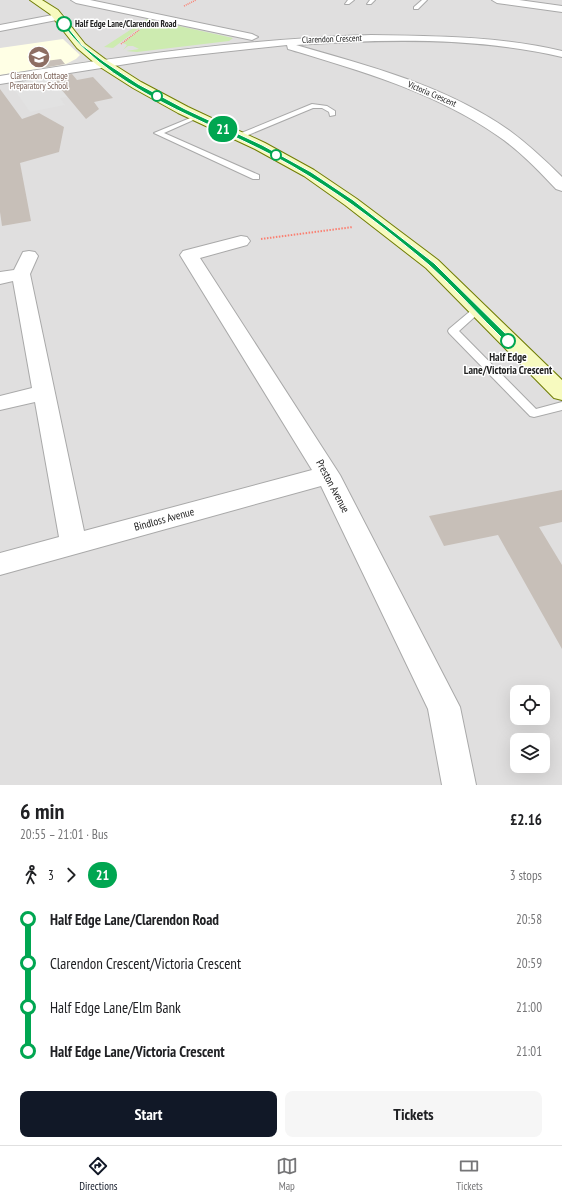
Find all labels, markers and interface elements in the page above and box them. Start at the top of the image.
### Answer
marker: Half Edge Lane/Clarendon Road [56,16,72,32]
place label: Half Edge Lane/Clarendon Road [75,18,176,29]
street label: Clarendon Crescent [302,32,363,45]
school or university icon: Clarendon Cottage Preparatory School [26,44,52,70]
place label: Clarendon Cottage Preparatory School [10,70,69,91]
street label: Victoria Crescent [405,78,459,109]
unlabelled marker [151,90,163,102]
line badge: 21 [205,116,241,142]
text: 21 [216,120,230,138]
unlabelled marker [270,149,282,161]
marker: Half Edge Lane/Victoria Crescent [500,333,516,349]
place label: Half Edge Lane/Victoria Crescent [464,350,553,377]
street label: Preston Avenue [313,457,353,515]
street label: Bindloss Avenue [132,504,196,534]
map controls [510,685,550,773]
button: locate [510,685,550,725]
button: layers [510,733,550,773]
text: 6 min [20,797,64,825]
text: £2.16 [510,810,542,829]
text: 20:55 – 21:01 · Bus [20,826,108,843]
icon: walk [20,864,42,886]
icon: forward [60,864,82,886]
text: 21 [96,866,109,884]
text: 3 [48,867,54,884]
text: 3 stops [510,867,542,884]
text: Half Edge Lane/Clarendon Road [50,910,219,929]
text: 20:58 [516,911,542,928]
text: Clarendon Crescent/Victoria Crescent [50,954,241,973]
text: 20:59 [516,955,542,972]
text: Half Edge Lane/Elm Bank [50,998,181,1017]
text: 21:00 [516,999,542,1016]
text: Half Edge Lane/Victoria Crescent [50,1042,225,1061]
text: 21:01 [516,1043,542,1060]
button: Start [20,1091,277,1137]
button: Tickets [285,1091,542,1137]
tab: Directions [79,1155,117,1193]
tab: Map [276,1155,298,1193]
tab: Tickets [456,1155,483,1193]

